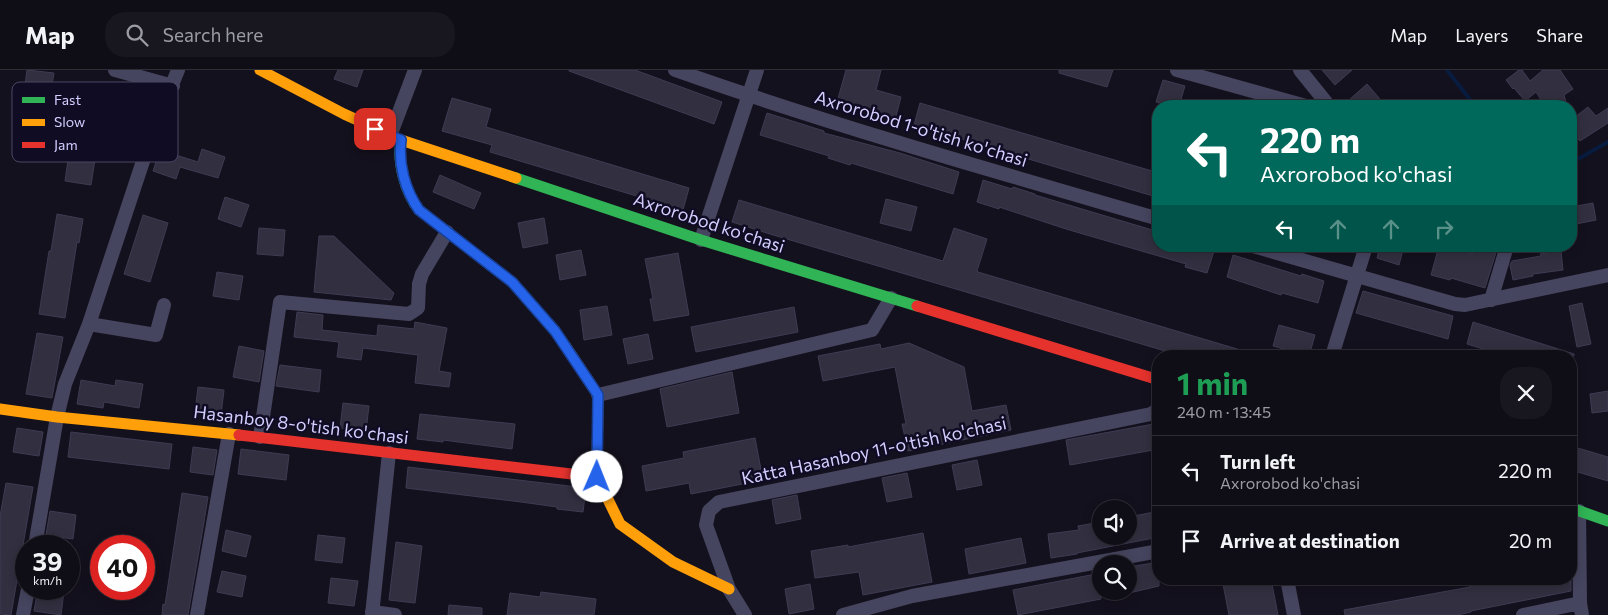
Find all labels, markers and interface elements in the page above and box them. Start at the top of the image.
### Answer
search box [105,12,455,57]
text: Map [25,20,75,49]
icon: search [123,21,151,49]
text: Search here [163,23,263,46]
text: Map [1390,24,1427,46]
text: Layers [1455,24,1508,46]
text: Share [1536,24,1583,46]
legend [12,82,178,162]
street label: Axrorobod 1-o'tish ko'chasi [812,85,1030,171]
text: Fast [54,91,81,108]
pin [354,108,396,150]
text: Slow [54,113,85,130]
icon: arrive [361,115,389,143]
text: 220 m [1260,117,1360,160]
icon: left [1177,120,1242,185]
text: Jam [54,136,78,153]
text: Axrorobod ko'chasi [1260,160,1453,187]
street label: Axrorobod ko'chasi [631,187,788,257]
icon: left [1271,215,1299,243]
icon: ahead [1324,215,1352,243]
icon: ahead [1377,215,1405,243]
icon: right [1430,215,1458,243]
text: 1 min [1177,364,1248,401]
button: close [1500,367,1552,419]
street label: Hasanboy 8-o'tish ko'chasi [192,400,410,448]
text: 240 m · 13:45 [1177,402,1271,421]
street label: Katta Hasanboy 11-o'tish ko'chasi [739,411,1008,489]
position arrow [570,450,622,502]
text: Turn left [1220,450,1295,473]
icon: left [1177,457,1205,485]
text: 220 m [1498,459,1552,482]
text: Axrorobod ko'chasi [1220,473,1360,492]
map controls [1092,500,1137,600]
button: sound [1092,500,1137,545]
icon: arrive [1177,527,1205,555]
text: Arrive at destination [1220,529,1400,552]
text: 20 m [1509,529,1552,552]
speed limit sign: 40 [90,535,155,600]
text: 39 [33,546,63,576]
button: search [1092,555,1137,600]
text: km/h [33,573,62,587]

